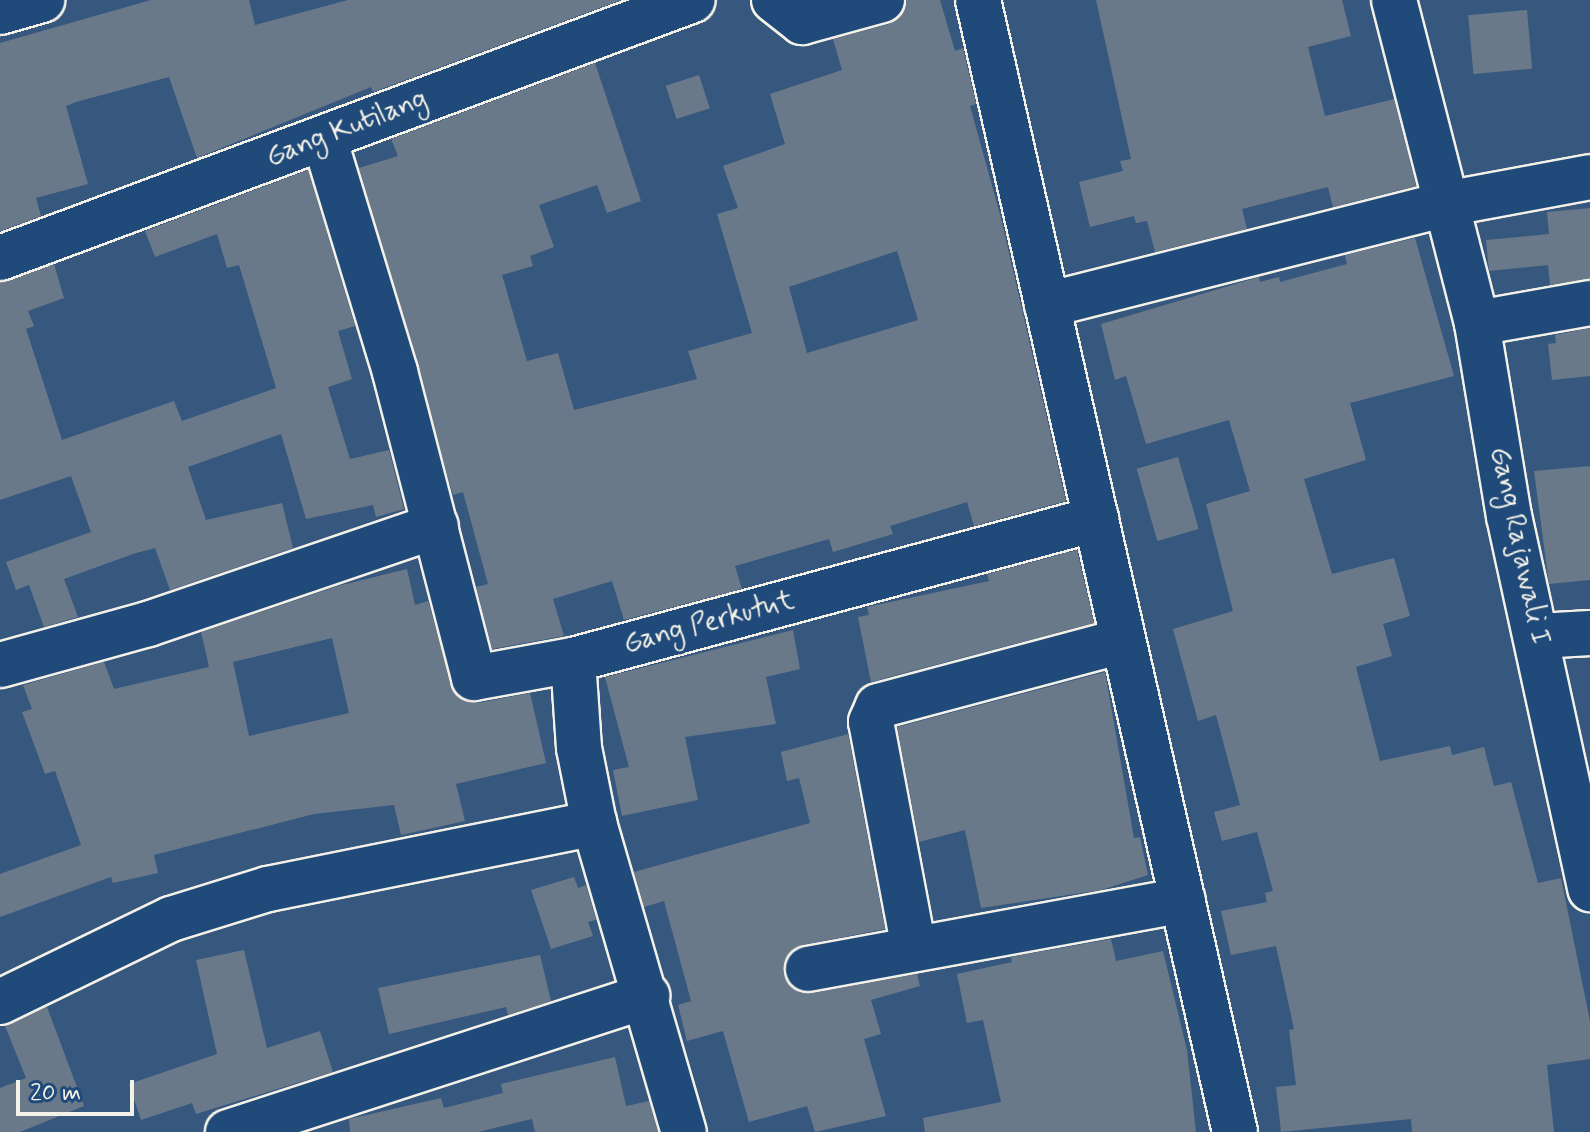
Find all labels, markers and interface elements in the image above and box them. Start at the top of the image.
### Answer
street label: Gang Kutilang [262,83,432,175]
street label: Gang Rajawali I [1482,444,1556,648]
street label: Gang Perkutut [620,584,798,662]
scale bar [20,1064,138,1114]
text: 20 m [30,1078,81,1109]

